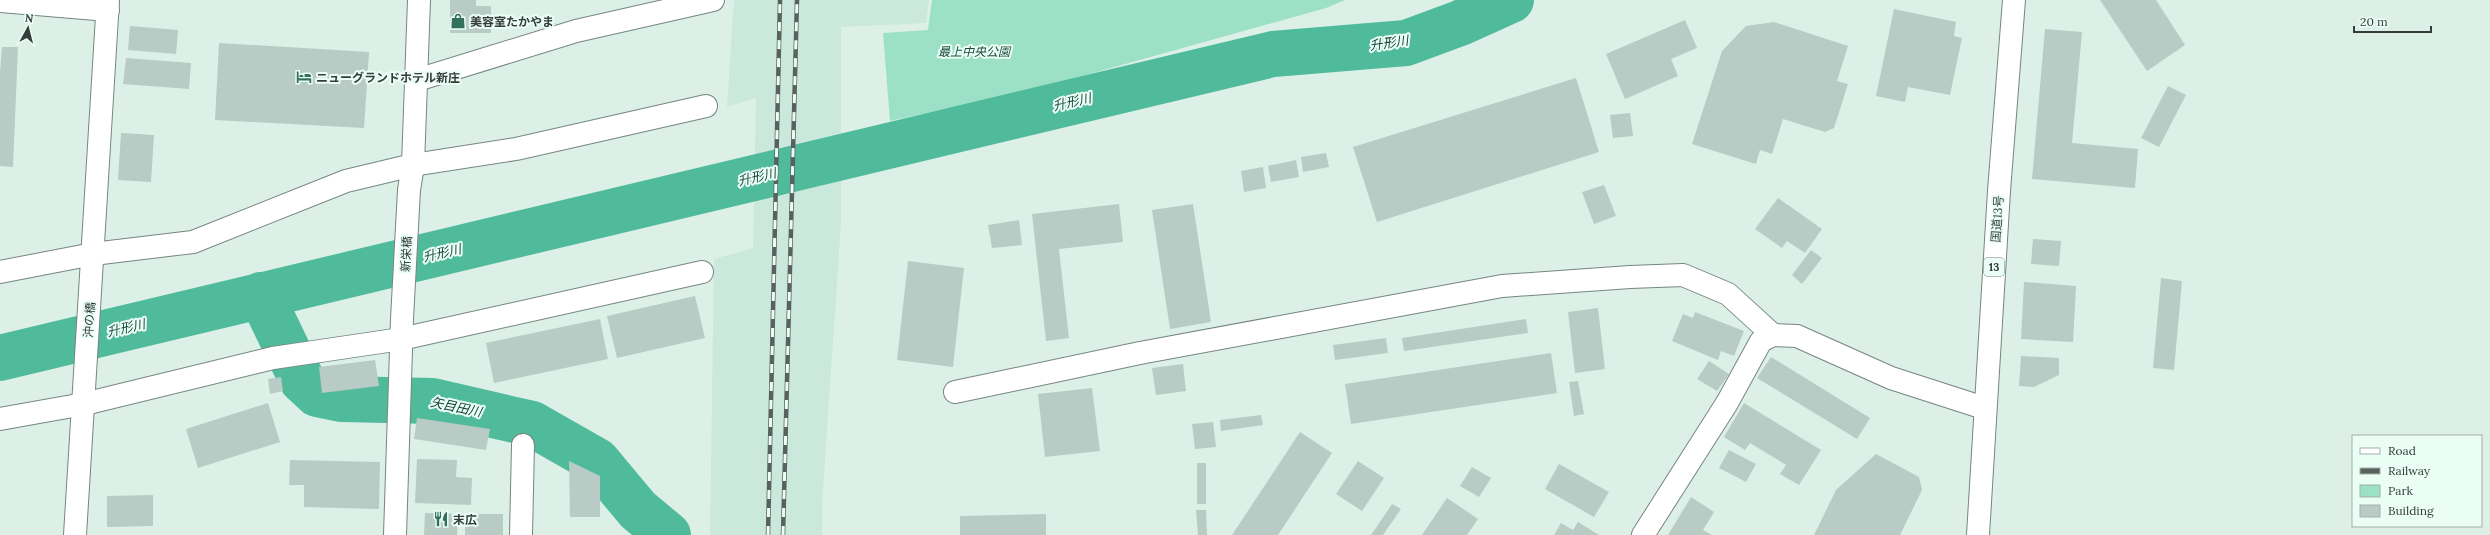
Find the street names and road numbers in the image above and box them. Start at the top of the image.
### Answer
street label: 国道13号 [1988,195,2006,243]
street label: 新栄橋 [398,236,414,272]
road number: 13 [1984,258,2004,276]
street label: 沖の橋 [80,302,98,338]

